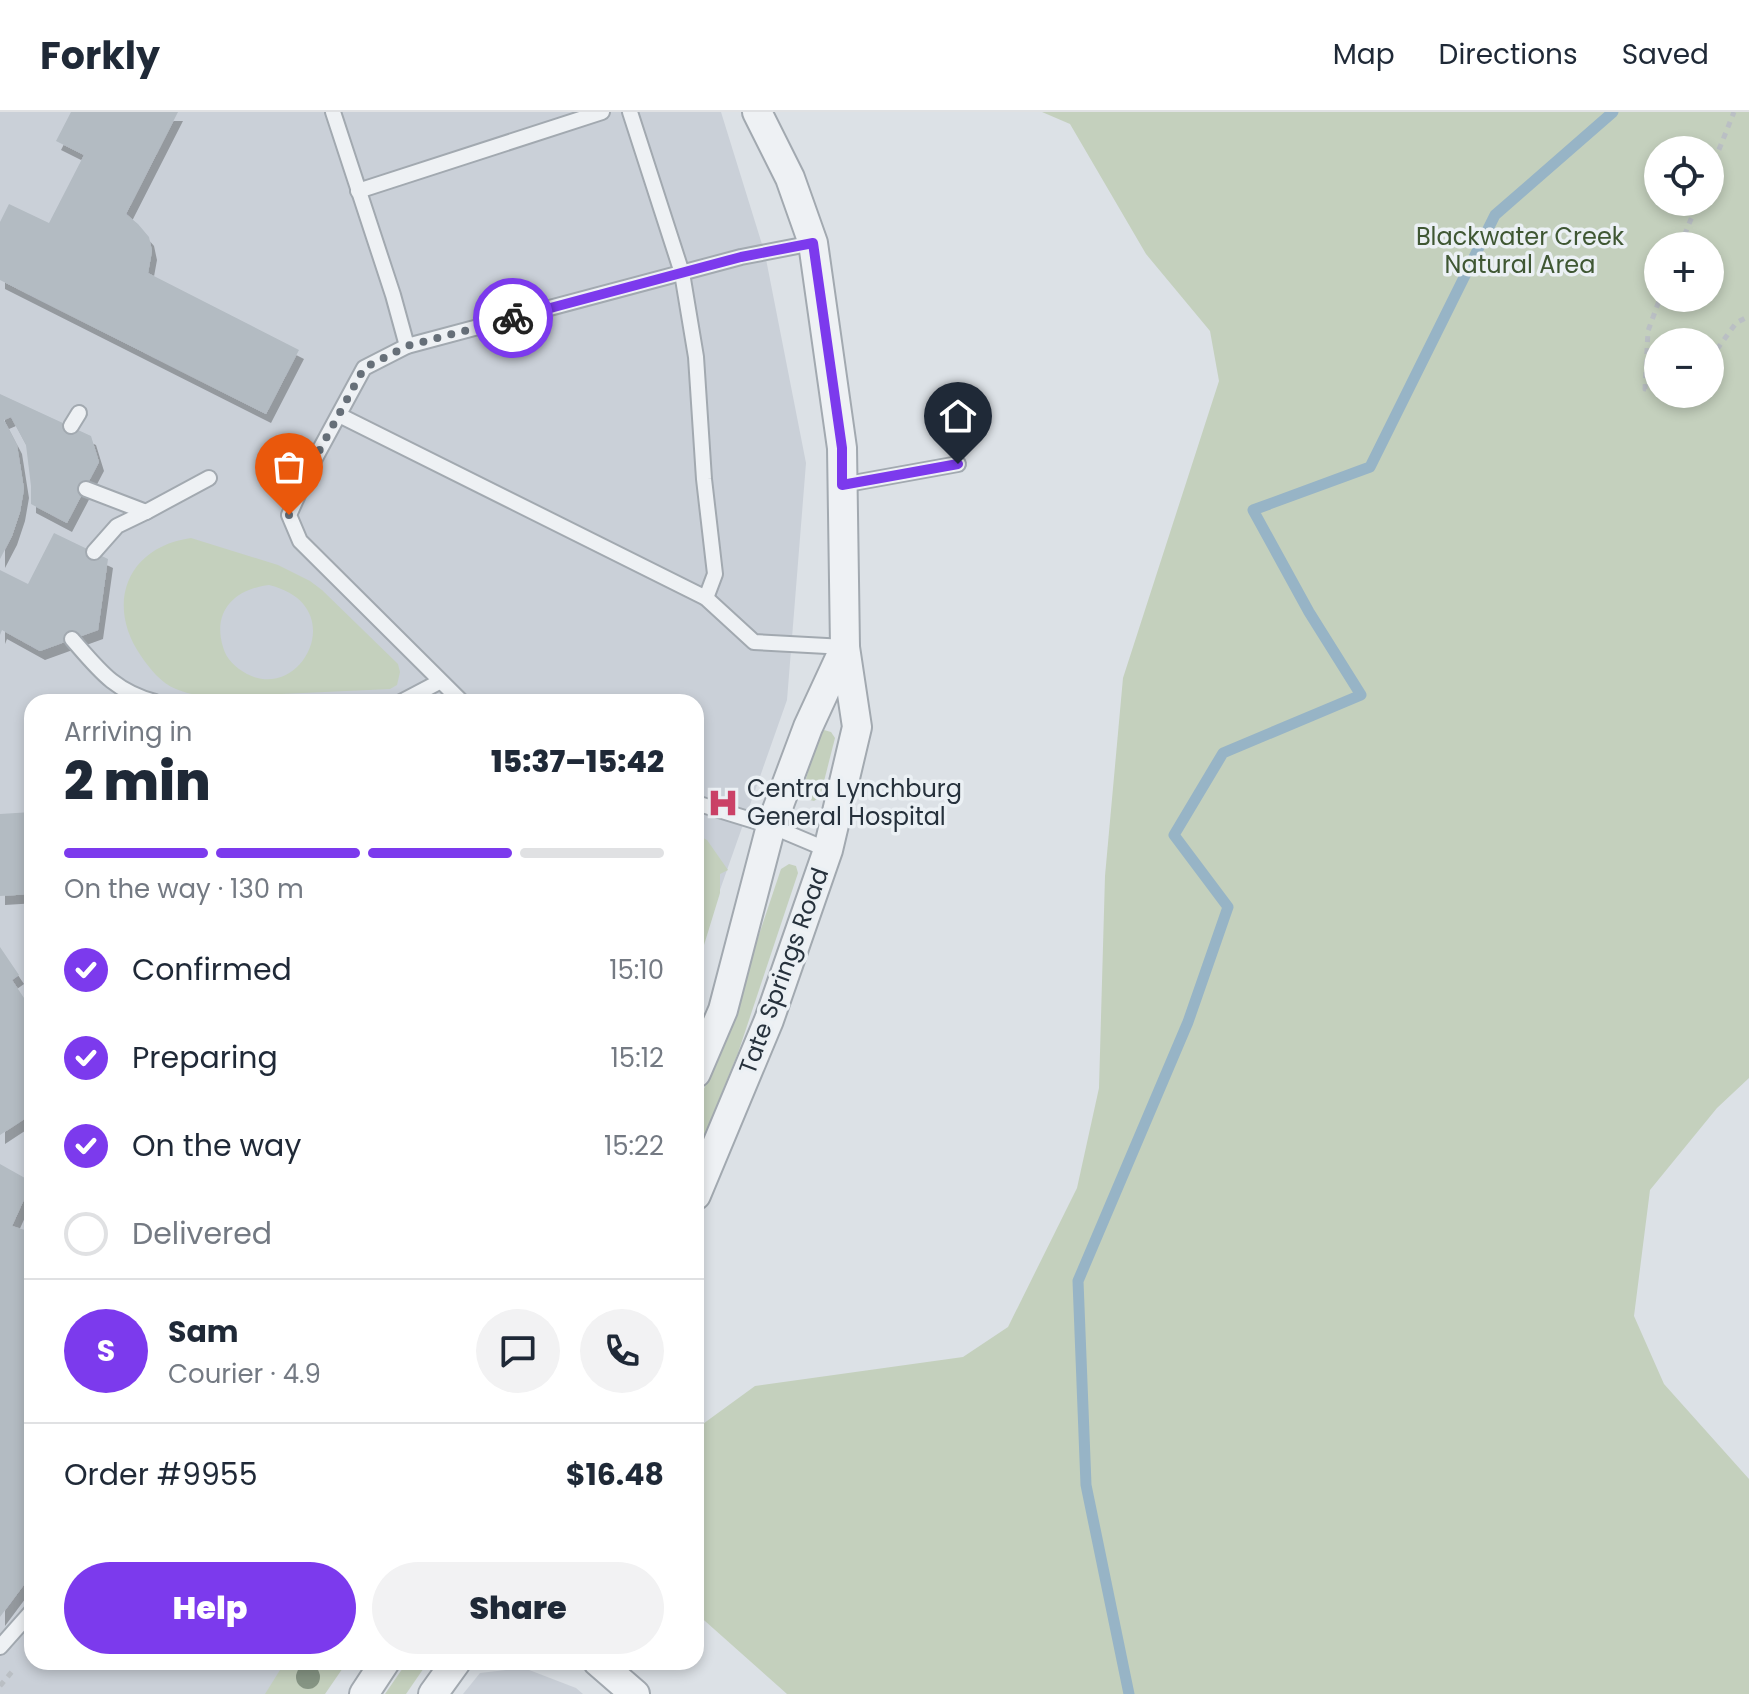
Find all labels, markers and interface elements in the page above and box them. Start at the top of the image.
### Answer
text: Forkly [40,29,160,82]
text: Map [1333,35,1395,74]
text: Directions [1439,35,1578,74]
text: Saved [1622,35,1709,74]
map controls [1644,136,1724,408]
button: locate [1644,136,1724,216]
park label: Blackwater Creek Natural Area [1416,220,1625,281]
button: + [1644,232,1724,312]
courier [473,278,553,358]
icon: bike [491,296,535,340]
button: − [1644,328,1724,408]
pin [924,382,992,464]
icon: home [936,394,980,438]
pin [255,433,323,515]
icon: bag [267,445,311,489]
text: Arriving in [64,714,193,750]
text: 15:37–15:42 [491,740,664,783]
text: 2 min [64,745,211,818]
place label: Centra Lynchburg General Hospital [747,772,962,833]
hospital icon: Centra Lynchburg General Hospital [706,786,740,820]
street label: Tate Springs Road [731,863,836,1079]
text: On the way · 130 m [64,871,304,907]
icon: check [64,948,108,992]
text: Confirmed [132,948,292,991]
text: 15:10 [609,952,664,988]
icon: check [64,1036,108,1080]
text: Preparing [132,1036,278,1079]
text: 15:12 [611,1040,664,1076]
icon: check [64,1124,108,1168]
text: On the way [132,1124,301,1167]
text: 15:22 [604,1128,664,1164]
text: Delivered [132,1212,272,1255]
button: chat [476,1309,560,1393]
button: phone [580,1309,664,1393]
text: Sam [168,1310,239,1353]
text: S [97,1329,115,1372]
text: Courier · 4.9 [168,1356,321,1392]
text: Order #9955 [64,1453,258,1496]
text: $16.48 [566,1453,664,1496]
button: Help [64,1562,356,1654]
button: Share [372,1562,664,1654]

